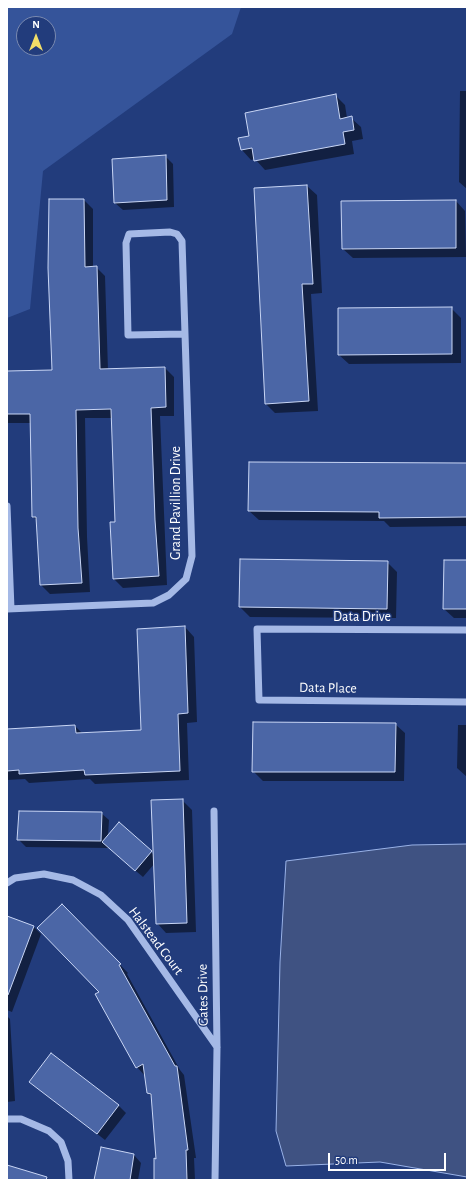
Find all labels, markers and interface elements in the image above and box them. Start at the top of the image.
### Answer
north arrow [16,16,56,56]
text: N [32,19,40,30]
street label: Grand Pavillion Drive [168,446,184,560]
street label: Data Drive [333,609,391,625]
street label: Data Place [299,679,357,697]
street label: Halstead Court [125,904,187,978]
street label: Gates Drive [194,964,212,1026]
scale bar [330,1145,448,1171]
text: 50 m [335,1154,358,1166]

